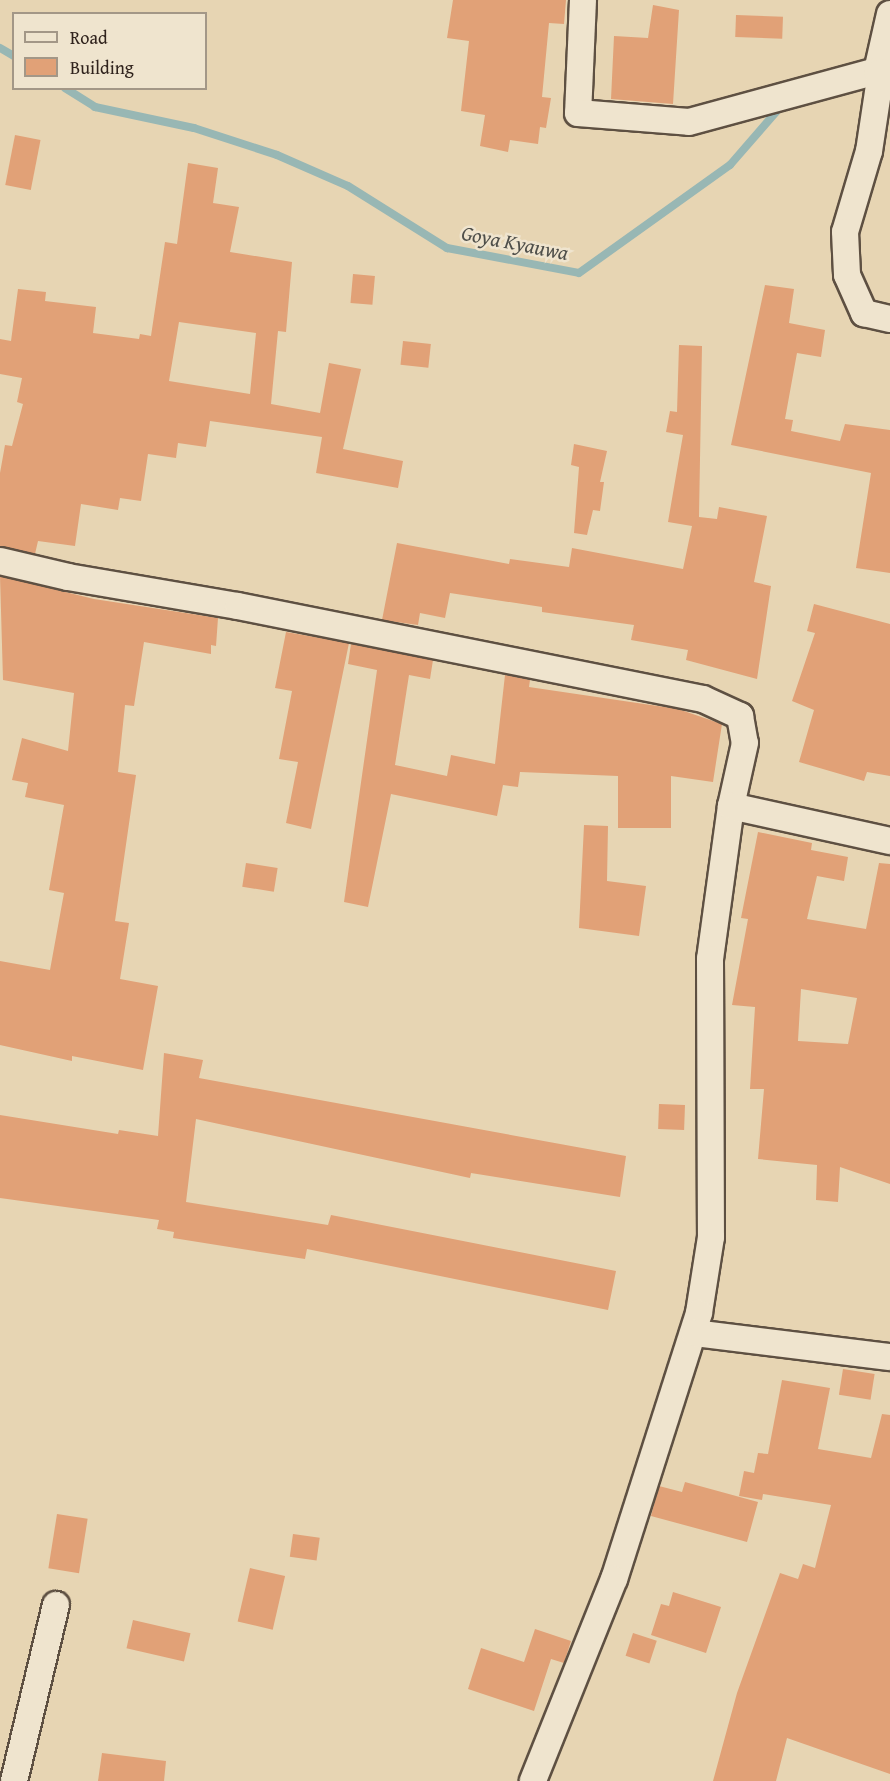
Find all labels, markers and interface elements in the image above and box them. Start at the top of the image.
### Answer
legend [12,12,207,90]
text: Road [70,24,108,51]
text: Building [70,54,134,81]
water label: Goya Kyauwa [459,220,571,266]

